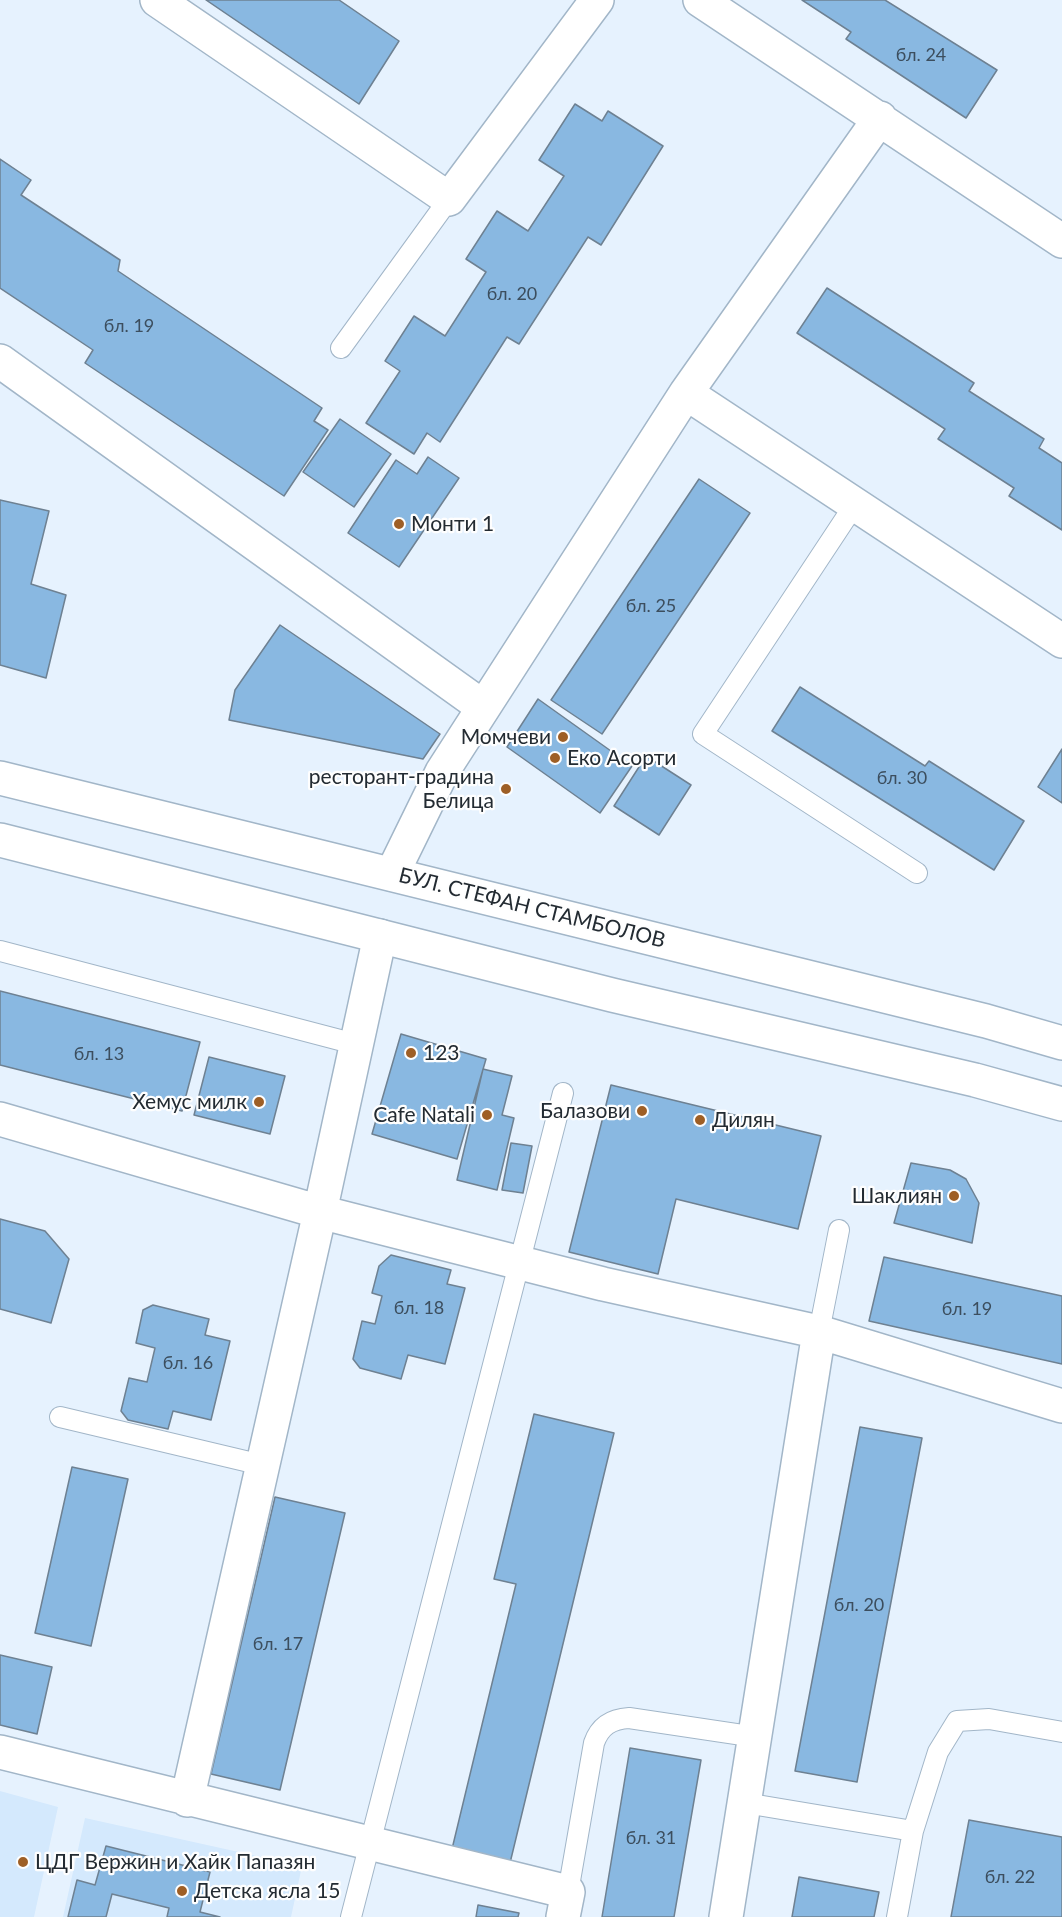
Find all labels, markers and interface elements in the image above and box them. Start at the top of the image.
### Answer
house number: бл. 24 [896,44,946,66]
house number: бл. 20 [487,283,537,305]
house number: бл. 19 [104,315,154,337]
place label: Монти 1 [411,511,494,537]
marker: Монти 1 [392,517,406,531]
house number: бл. 25 [626,595,676,617]
place label: Момчеви [461,724,551,750]
marker: Момчеви [556,730,570,744]
place label: Еко Асорти [567,745,676,771]
marker: Еко Асорти [548,751,562,765]
place label: ресторант-градина Белица [309,764,494,814]
house number: бл. 30 [877,767,927,789]
marker: ресторант-градина Белица [499,782,513,796]
street label: БУЛ. СТЕФАН СТАМБОЛОВ [396,863,668,953]
place label: 123 [423,1040,460,1066]
house number: бл. 13 [74,1043,124,1065]
marker: 123 [404,1046,418,1060]
place label: Хемус милк [132,1089,247,1115]
marker: Хемус милк [252,1095,266,1109]
place label: Балазови [540,1098,630,1124]
place label: Cafe Natali [373,1102,475,1128]
marker: Балазови [635,1104,649,1118]
place label: Дилян [712,1107,775,1133]
marker: Cafe Natali [480,1108,494,1122]
marker: Дилян [693,1113,707,1127]
place label: Шаклиян [852,1183,942,1209]
marker: Шаклиян [947,1189,961,1203]
house number: бл. 18 [394,1297,444,1319]
house number: бл. 19 [942,1298,992,1320]
house number: бл. 16 [163,1352,213,1374]
house number: бл. 20 [834,1594,884,1616]
house number: бл. 17 [253,1633,303,1655]
house number: бл. 31 [626,1827,676,1849]
place label: ЦДГ Вержин и Хайк Папазян [35,1849,315,1875]
marker: ЦДГ Вержин и Хайк Папазян [16,1855,30,1869]
house number: бл. 22 [985,1866,1035,1888]
place label: Детска ясла 15 [194,1878,341,1904]
marker: Детска ясла 15 [175,1884,189,1898]

